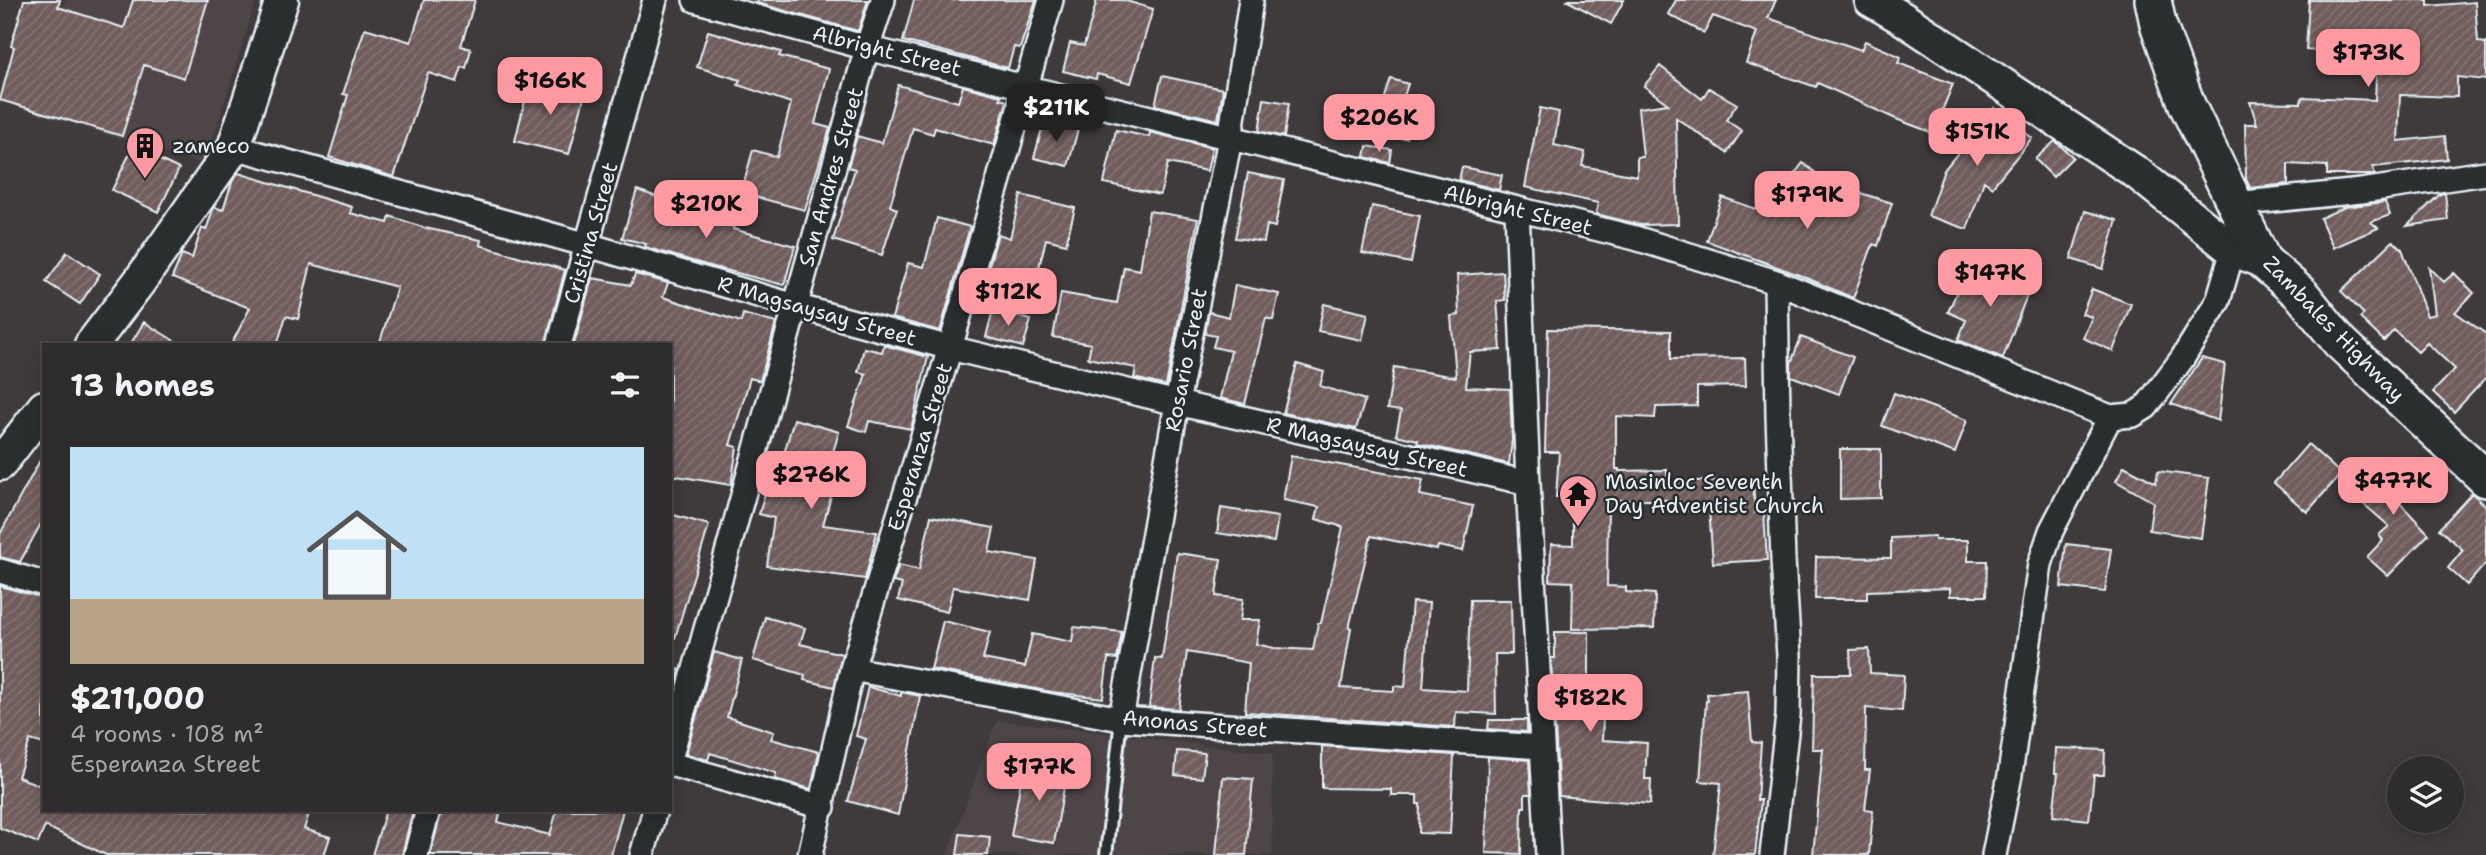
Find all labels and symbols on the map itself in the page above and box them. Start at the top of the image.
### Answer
street label: Albright Street [810,19,964,83]
pin: $173K [2319,29,2417,89]
pin: $166K [501,58,599,117]
street label: San Andres Street [792,84,870,270]
pin: $211K [1007,85,1105,144]
pin: $206K [1330,94,1428,154]
pin: $151K [1928,108,2026,168]
building icon: zameco [124,125,166,180]
place label: zameco [172,132,250,160]
street label: Cristina Street [557,159,625,307]
pin: $179K [1758,172,1856,231]
street label: Albright Street [1441,178,1595,242]
pin: $210K [657,180,755,240]
pin: $147K [1941,250,2039,309]
street label: Zambales Highway [2257,250,2411,408]
pin: $112K [959,268,1057,328]
street label: R Magsaysay Street [714,269,920,353]
street label: Rosario Street [1158,286,1214,434]
street label: Esperanza Street [881,360,959,534]
street label: R Magsaysay Street [1264,410,1470,484]
pin: $276K [762,452,860,511]
pin: $477K [2344,458,2442,517]
place label: Masinloc Seventh Day Adventist Church [1605,468,1824,520]
temple icon: Masinloc Seventh Day Adventist Church [1557,473,1599,528]
pin: $182K [1541,674,1639,734]
street label: Anonas Street [1121,704,1269,744]
pin: $177K [990,744,1088,803]

